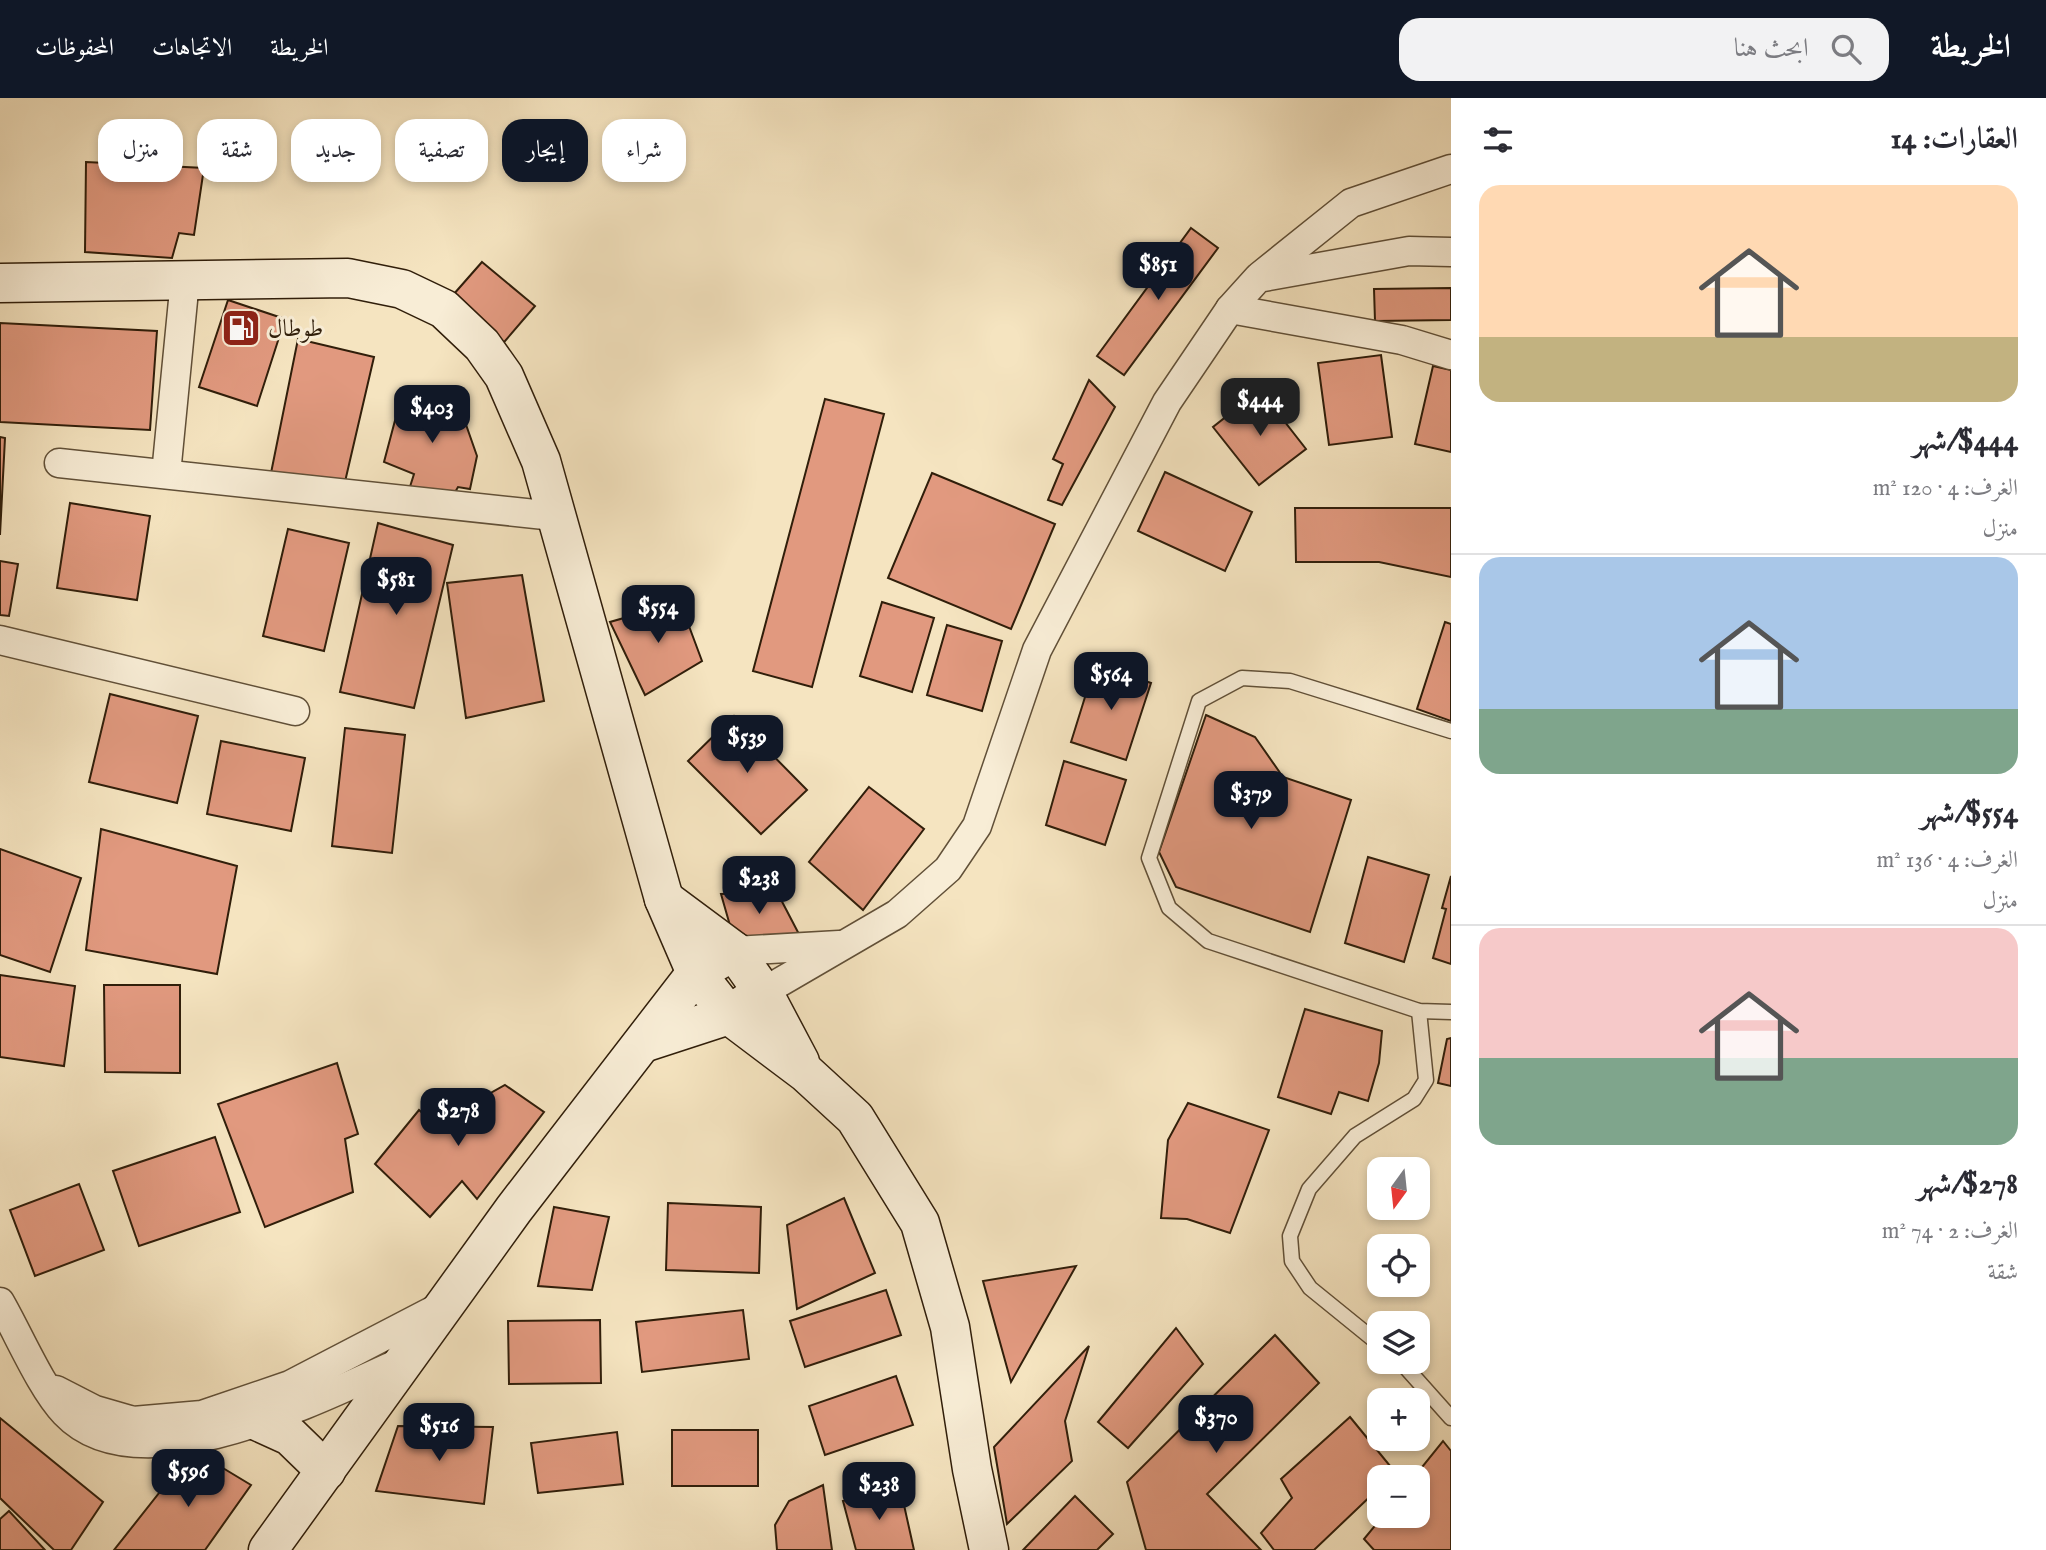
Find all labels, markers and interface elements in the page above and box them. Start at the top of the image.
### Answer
search box [1399,18,1889,81]
text: الخريطة [1931,27,2011,69]
icon: search [1827,30,1865,68]
text: ابحث هنا [1734,32,1809,65]
text: المحفوظات [35,33,114,64]
text: الاتجاهات [152,33,232,64]
text: الخريطة [270,33,329,64]
chip: منزل [98,119,183,182]
chip: شقة [197,119,277,182]
chip: جديد [291,119,381,182]
chip: تصفية [395,119,488,182]
chip: إيجار [502,119,588,182]
chip: شراء [602,119,686,182]
icon: filters [1479,121,1517,159]
text: العقارات: 14 [1890,121,2018,159]
icon: home [1686,230,1812,356]
pin: $851 [1117,242,1199,302]
text: $851 [1139,250,1177,279]
fuel station icon: طوطال [220,307,262,349]
place label: طوطال [268,314,323,345]
pin: $444 [1219,378,1301,438]
pin: $403 [391,386,473,445]
text: $444 [1237,386,1283,415]
text: $403 [410,393,454,422]
text: $444/شهر [1913,423,2018,461]
text: الغرف: 4 · 120 m² [1873,474,2018,503]
text: منزل [1983,515,2018,544]
pin: $581 [355,558,437,617]
text: $581 [377,565,415,594]
pin: $554 [617,586,699,645]
text: $554 [638,593,678,622]
icon: home [1686,602,1812,728]
pin: $564 [1070,652,1152,712]
text: $564 [1090,660,1132,689]
pin: $539 [706,716,788,775]
text: $539 [727,723,767,752]
pin: $379 [1210,772,1292,831]
text: $379 [1230,779,1272,808]
text: $554/شهر [1920,795,2018,833]
text: الغرف: 4 · 136 m² [1876,846,2018,875]
pin: $238 [718,856,800,916]
text: $238 [738,864,780,893]
text: منزل [1983,887,2018,916]
icon: home [1686,973,1812,1099]
pin: $278 [417,1088,499,1148]
text: $278 [436,1096,480,1125]
north arrow [1367,1157,1430,1220]
map controls [1367,1157,1430,1528]
text: $278/شهر [1917,1166,2018,1204]
text: الغرف: 2 · 74 m² [1882,1217,2018,1246]
button: locate [1367,1234,1430,1297]
text: شقة [1988,1258,2018,1287]
button: layers [1367,1311,1430,1374]
button: + [1367,1388,1430,1451]
pin: $370 [1175,1396,1257,1455]
text: $370 [1194,1403,1238,1432]
pin: $516 [398,1404,480,1463]
text: $516 [419,1411,459,1440]
pin: $596 [147,1450,229,1509]
text: $596 [168,1457,208,1486]
pin: $238 [838,1462,920,1522]
button: − [1367,1465,1430,1528]
text: $238 [858,1470,900,1499]

